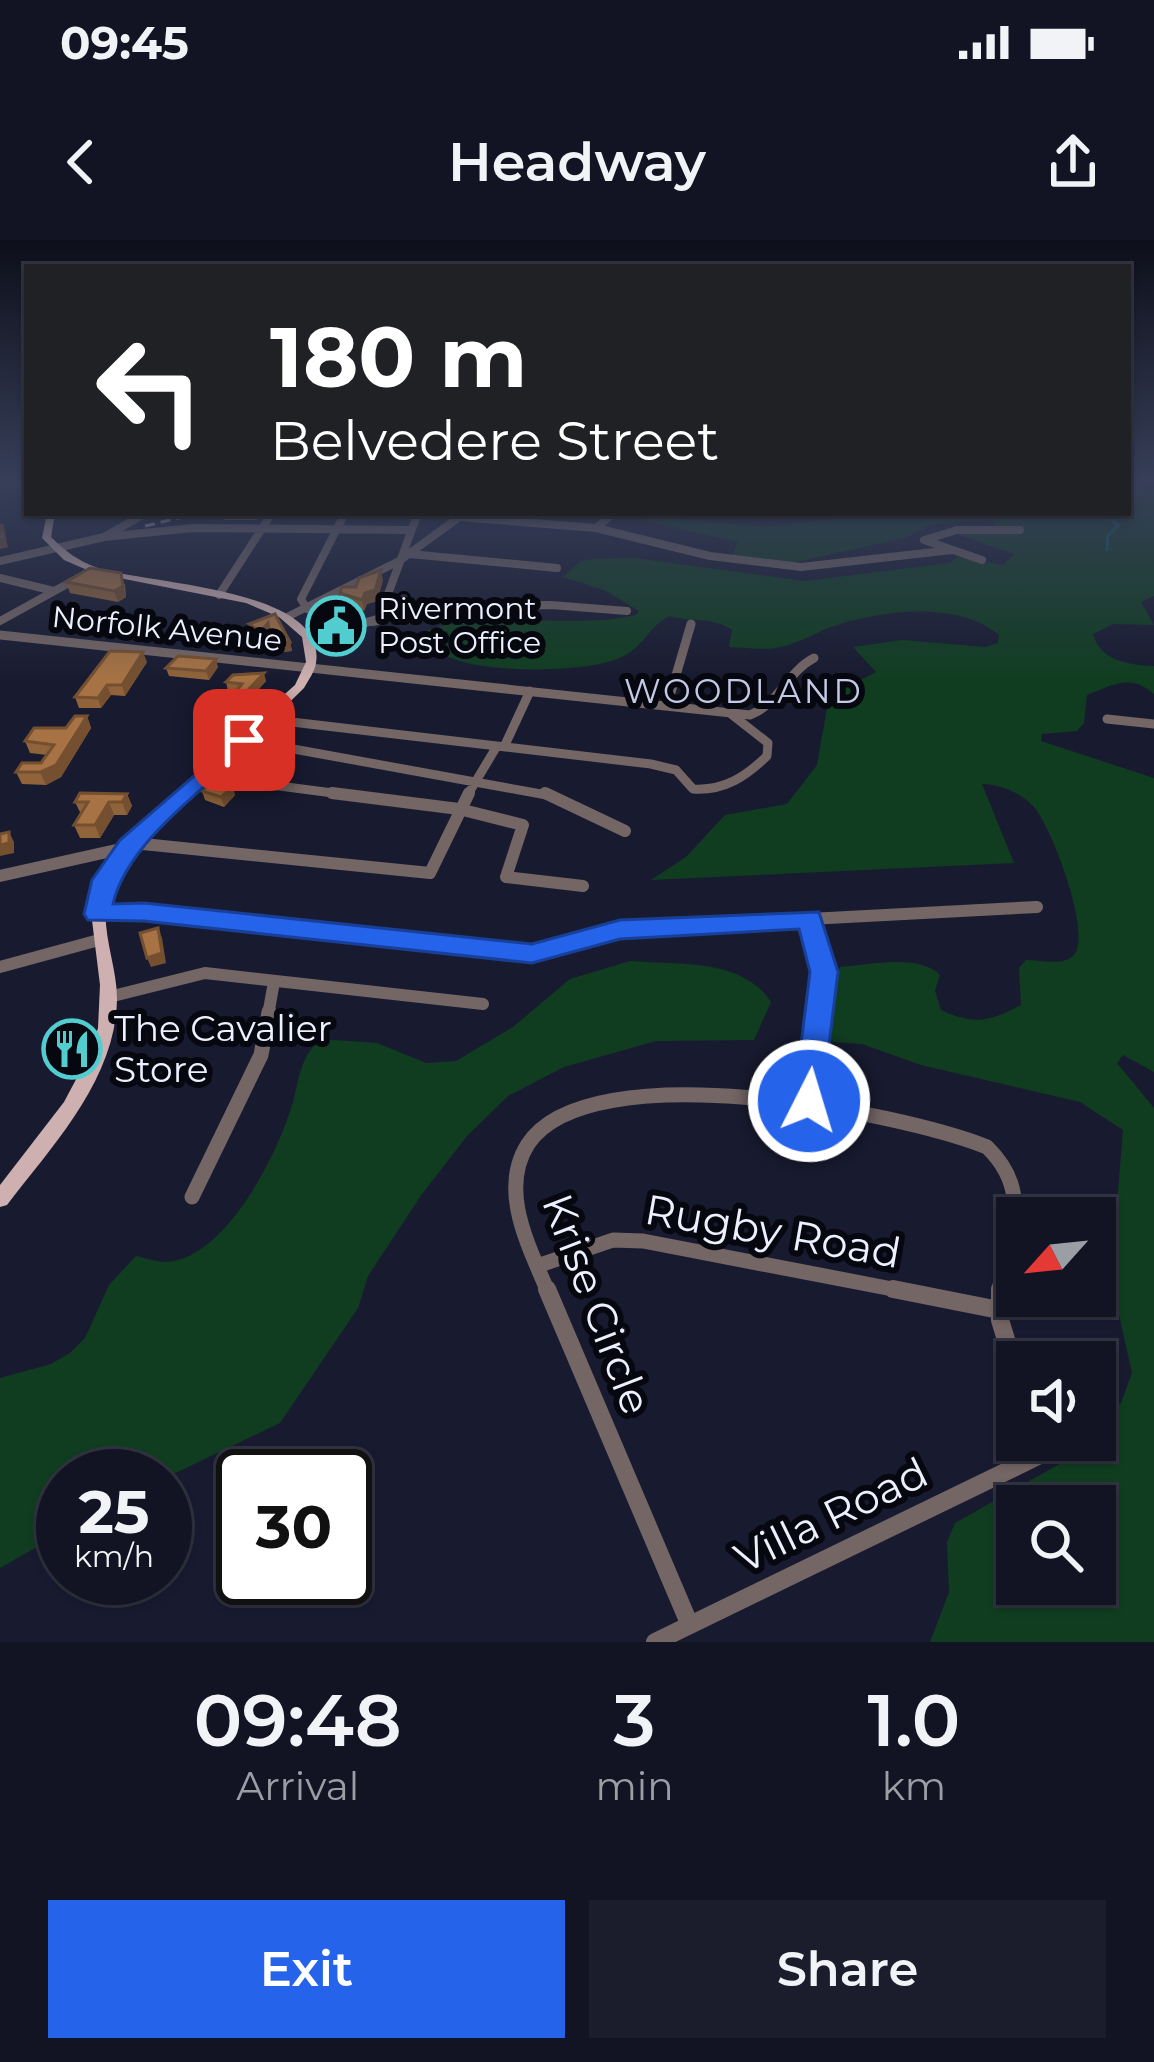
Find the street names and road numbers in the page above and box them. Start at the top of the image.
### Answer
street label: Norfolk Avenue [50,598,284,659]
street label: Rugby Road [641,1183,905,1279]
street label: Krise Circle [531,1187,663,1421]
street label: Villa Road [726,1446,936,1584]

